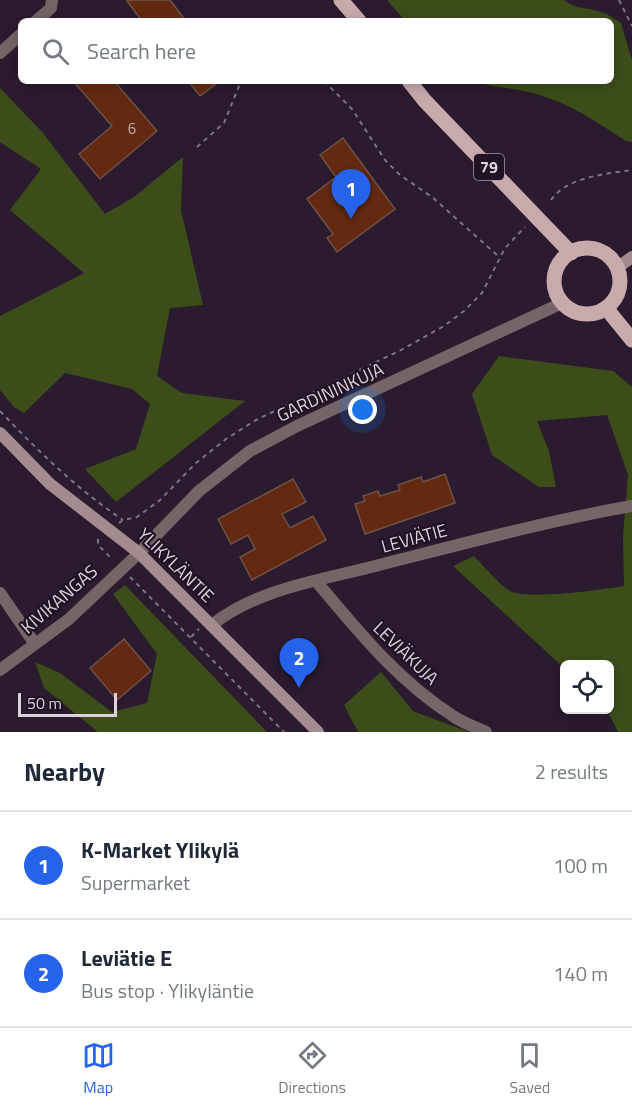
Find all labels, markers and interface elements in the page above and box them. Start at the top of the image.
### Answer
search box [18,18,614,84]
text: Search here [87,34,196,68]
icon: search [39,35,72,68]
house number: 6 [128,117,136,140]
road number: 79 [474,154,504,180]
pin: 1 [332,170,370,219]
street label: GARDININKUJA [272,355,388,429]
your location [348,395,377,424]
street label: LEVIÄTIE [378,516,450,560]
street label: YLIKYLÄNTIE [131,521,221,609]
street label: KIVIKANGAS [15,558,103,640]
street label: LEVIÄKUJA [367,615,445,691]
pin: 2 [280,638,318,688]
map controls [560,660,614,714]
button: locate [560,660,614,714]
scale bar [18,690,117,718]
text: 50 m [27,691,62,715]
text: Nearby [24,752,105,791]
text: 2 results [535,756,608,787]
text: K-Market Ylikylä [81,833,239,867]
text: 1 [38,850,49,881]
text: 100 m [553,850,608,881]
text: Supermarket [81,867,190,898]
text: Leviätie E [81,941,172,975]
text: 2 [38,958,49,989]
text: 140 m [553,958,608,989]
text: Bus stop · Ylikyläntie [81,975,254,1006]
tab: Map [82,1039,115,1099]
tab: Directions [278,1039,346,1099]
tab: Saved [510,1039,550,1099]

